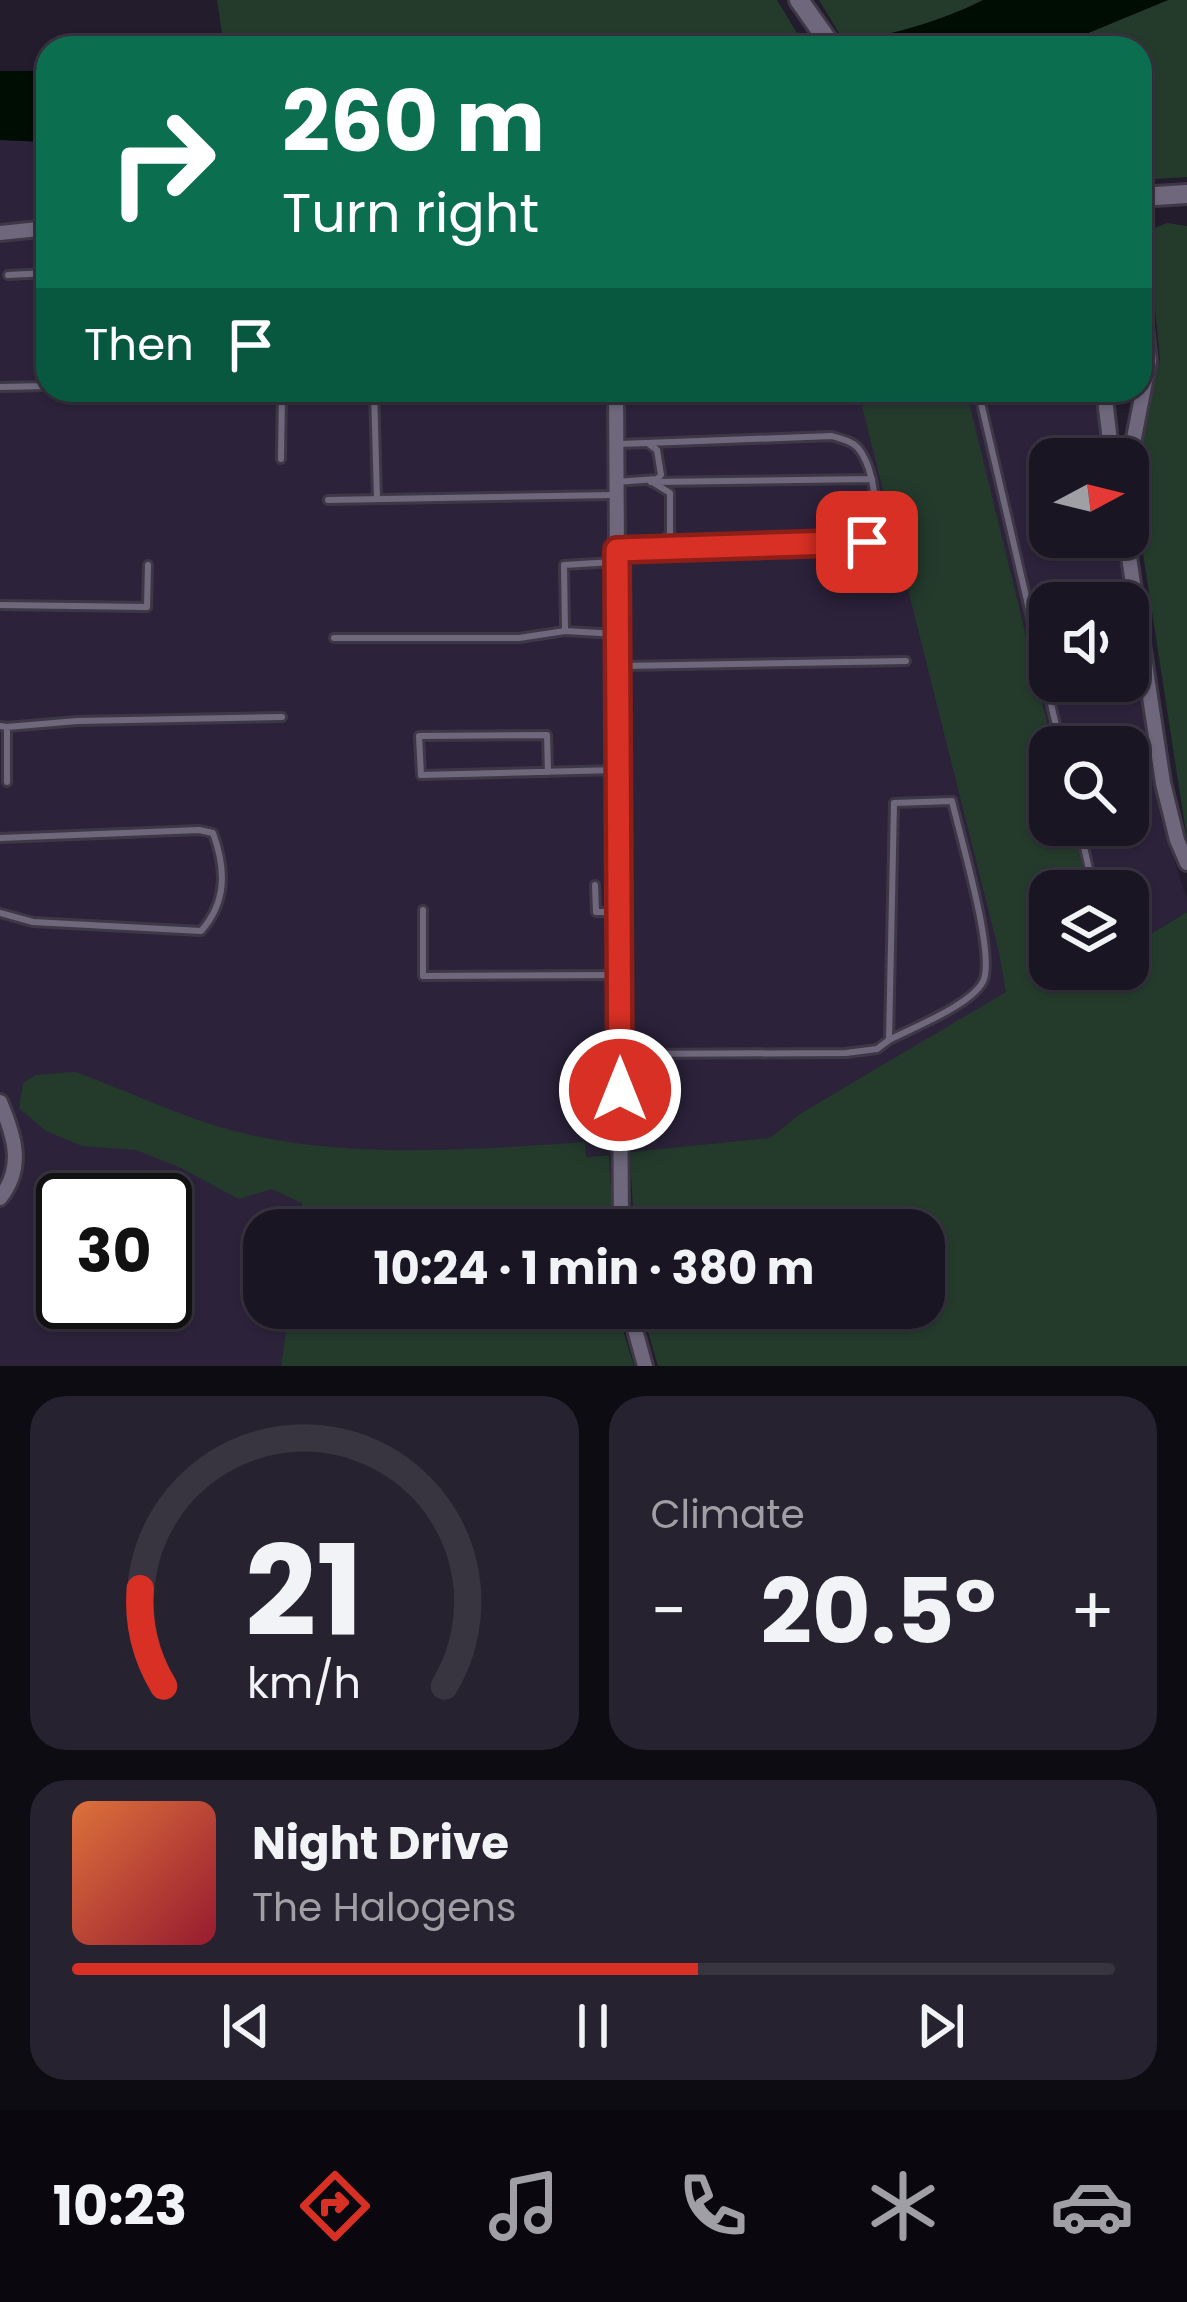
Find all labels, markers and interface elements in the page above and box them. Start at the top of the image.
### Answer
text: 260 m [282,63,545,180]
icon: right [84,84,240,240]
text: Turn right [282,175,539,251]
icon: arrive [218,312,284,378]
text: Then [84,313,194,376]
north arrow [1029,438,1149,558]
map controls [1029,438,1149,990]
pin [816,491,918,593]
icon: arrive [834,509,900,575]
button: sound [1029,582,1149,702]
button: search [1029,726,1149,846]
button: layers [1029,870,1149,990]
position arrow [557,1027,683,1153]
speed limit sign: 30 [36,1173,192,1329]
text: 10:24 · 1 min · 380 m [374,1237,814,1300]
text: Climate [651,1487,805,1542]
text: 21 [245,1504,363,1679]
text: 20.5° [761,1548,996,1675]
text: − [651,1565,687,1657]
text: + [1070,1565,1115,1657]
text: km/h [247,1653,361,1713]
text: Night Drive [252,1812,509,1875]
text: The Halogens [252,1880,516,1935]
icon: previous [213,1993,279,2059]
icon: pause [560,1993,626,2059]
icon: next [908,1993,974,2059]
icon: directions [293,2164,377,2248]
icon: music [482,2164,566,2248]
icon: phone [671,2164,755,2248]
icon: climate [861,2164,945,2248]
icon: car [1050,2164,1134,2248]
text: 10:23 [53,2168,187,2244]

